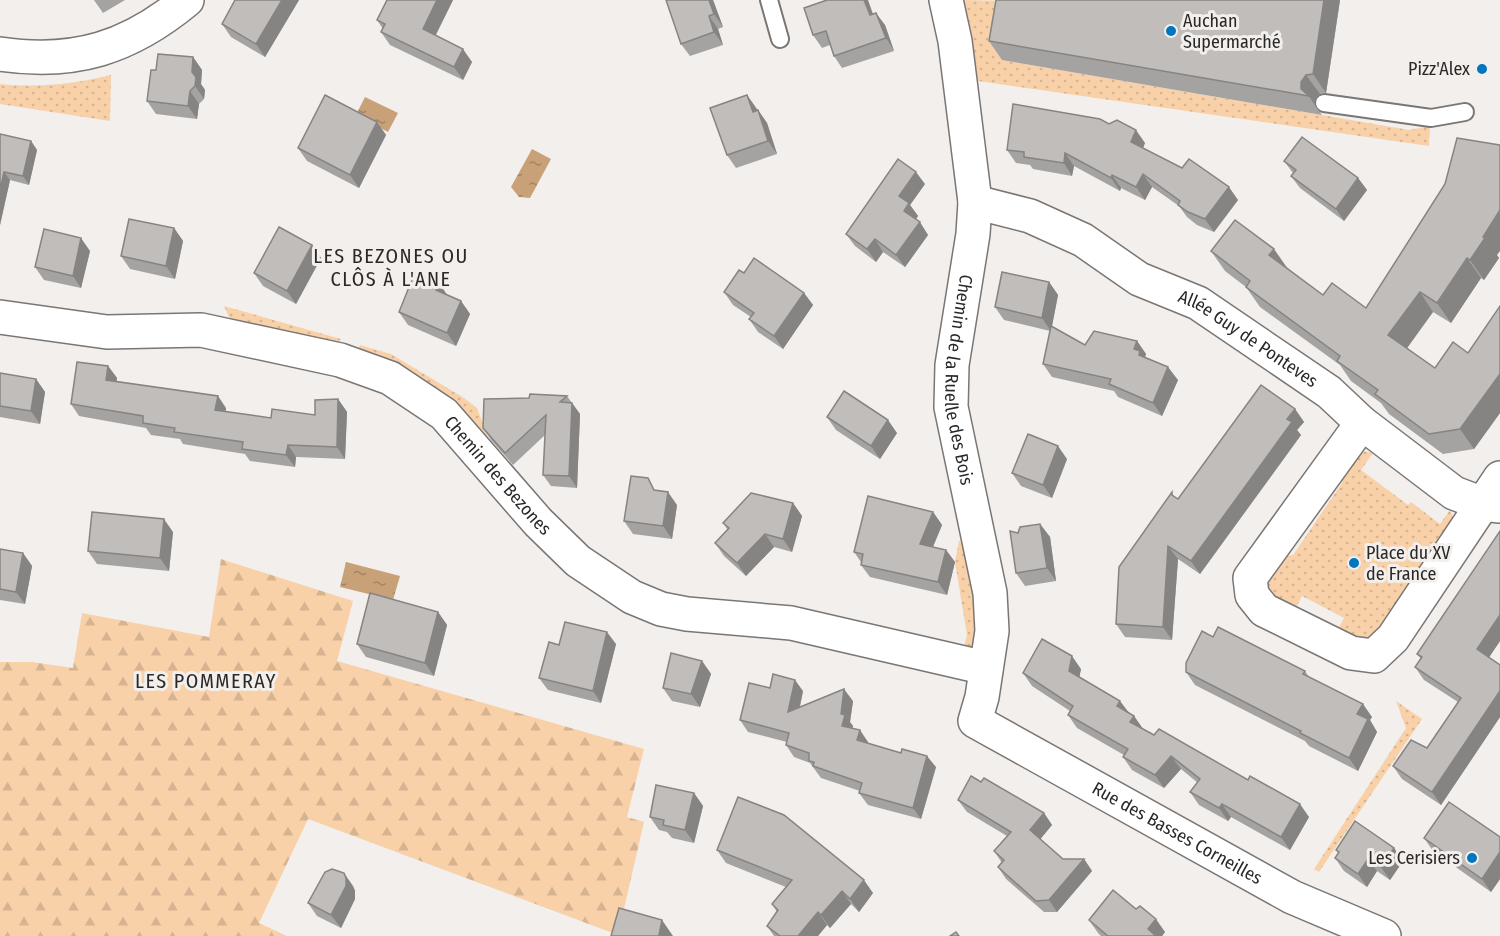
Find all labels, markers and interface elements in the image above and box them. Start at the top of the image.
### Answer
place label: Auchan Supermarché [1183,10,1281,53]
marker: Auchan Supermarché [1164,24,1178,38]
place label: Pizz'Alex [1408,58,1470,80]
marker: Pizz'Alex [1475,62,1489,76]
district label: LES BEZONES OU CLÔS À L'ANE [313,244,469,291]
street label: Chemin de la Ruelle des Bois [940,273,978,487]
street label: Allée Guy de Ponteves [1175,285,1322,392]
street label: Chemin des Bezones [440,411,556,540]
place label: Place du XV de France [1366,542,1451,585]
marker: Place du XV de France [1347,556,1361,570]
district label: LES POMMERAY [135,669,277,693]
street label: Rue des Basses Corneilles [1088,777,1266,889]
place label: Les Cerisiers [1368,847,1460,869]
marker: Les Cerisiers [1465,851,1479,865]

